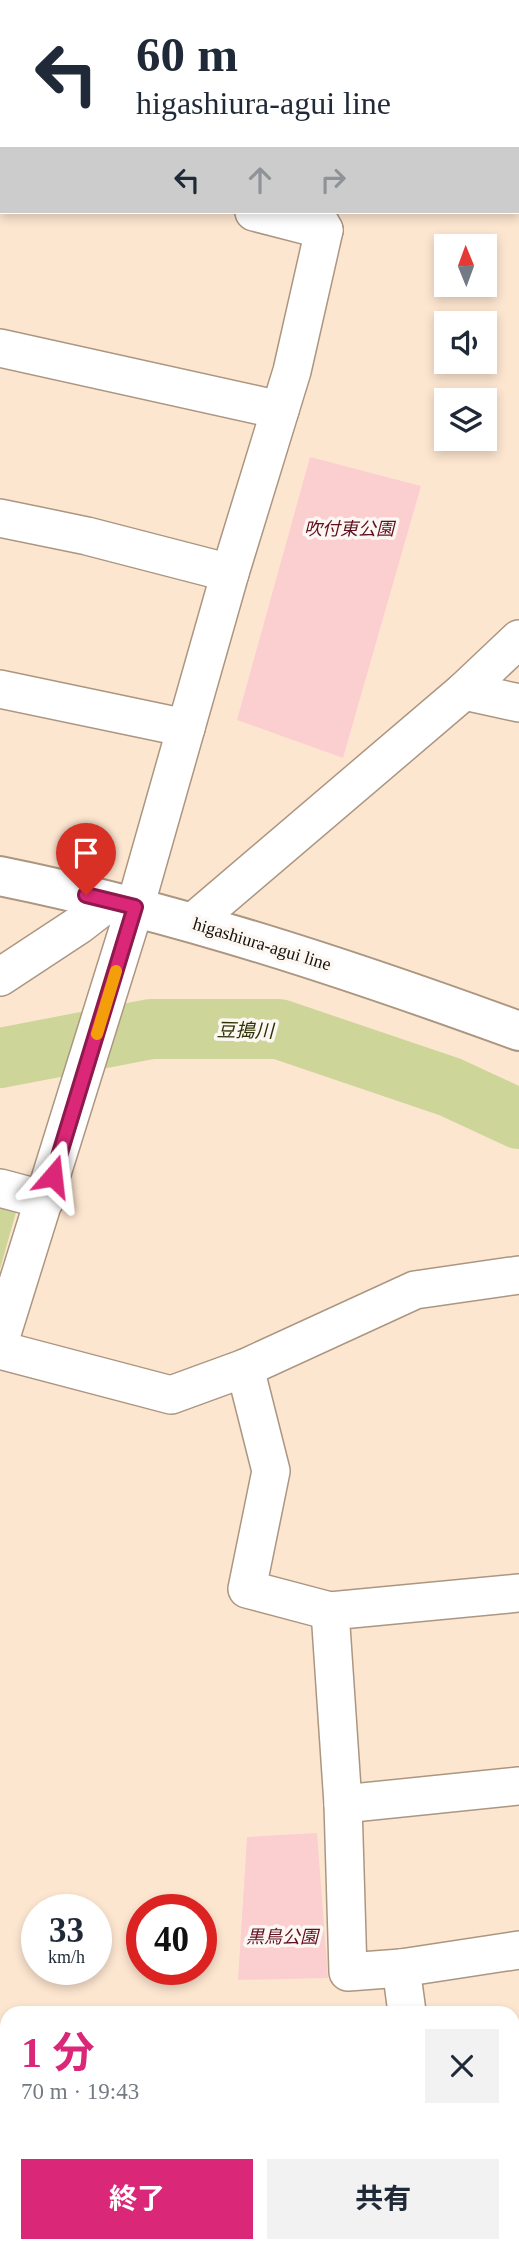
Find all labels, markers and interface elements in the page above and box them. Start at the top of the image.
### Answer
text: 60 m [136,27,238,82]
icon: left [21,28,112,119]
text: higashiura-agui line [136,85,391,121]
icon: left [168,161,206,199]
icon: ahead [241,161,279,199]
icon: right [314,161,352,199]
north arrow [434,234,497,298]
map controls [434,234,497,451]
button: sound [434,311,497,374]
button: layers [434,388,497,451]
park label: 吹付東公園 [304,519,397,539]
pin [56,823,116,895]
icon: arrive [67,834,105,872]
street label: higashiura-agui line [190,913,334,975]
water label: 豆搗川 [216,1020,276,1042]
position arrow [16,1139,90,1213]
speed limit sign: 40 [126,1894,217,1985]
text: 33 [49,1911,84,1950]
park label: 黒鳥公園 [246,1927,321,1947]
text: km/h [48,1947,85,1967]
button: close [425,2029,499,2103]
text: 1 分 [21,2030,95,2076]
text: 70 m · 19:43 [21,2079,139,2104]
button: 終了 [21,2159,253,2239]
button: 共有 [267,2159,499,2239]

